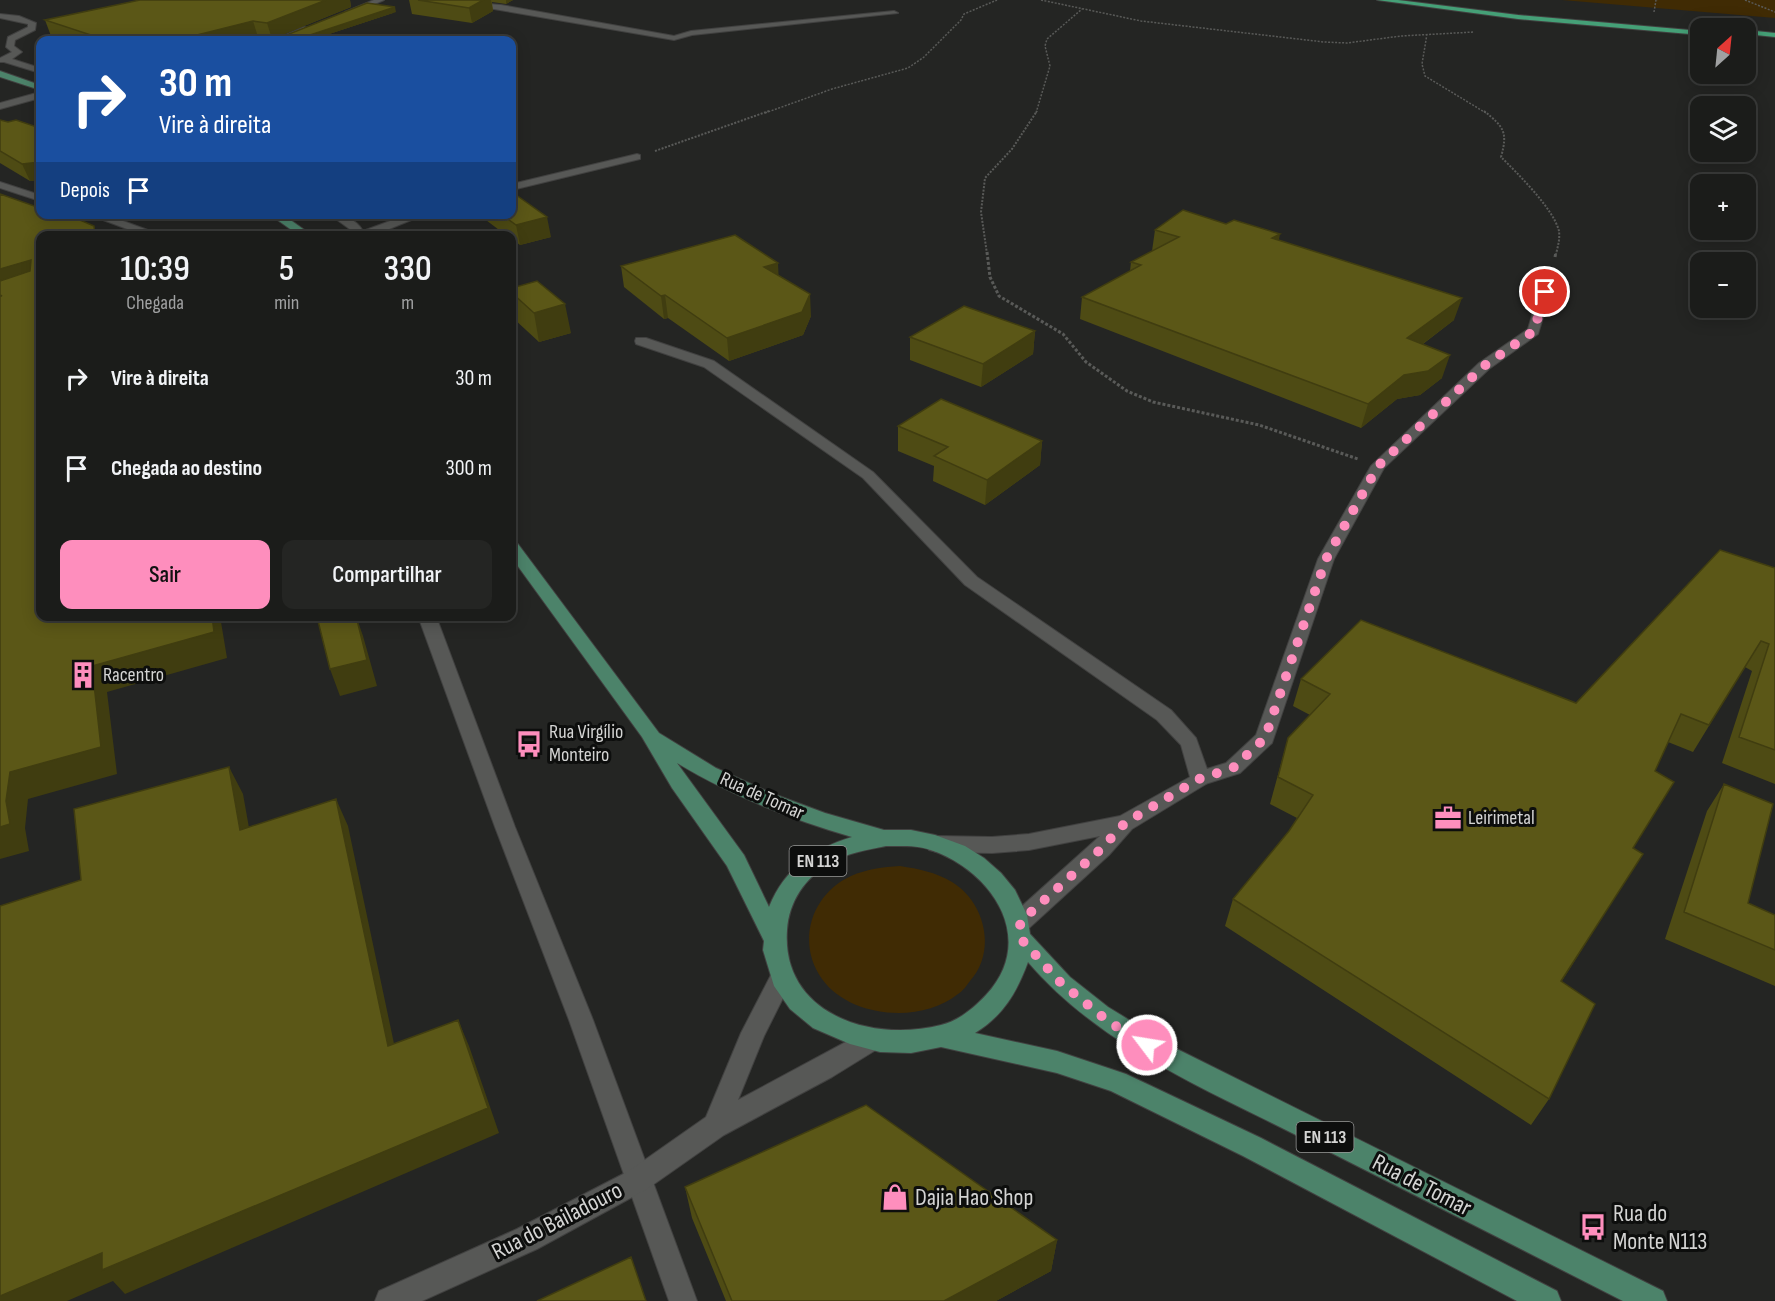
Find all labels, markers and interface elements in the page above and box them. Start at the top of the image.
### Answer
north arrow [1690,18,1756,84]
map controls [1690,18,1756,318]
text: 30 m [159,58,232,109]
icon: right [60,60,138,138]
button: layers [1690,96,1756,162]
text: Vire à direita [159,109,271,141]
icon: arrive [122,174,155,207]
button: + [1690,174,1756,240]
text: Depois [60,177,110,204]
text: 10:39 [120,248,190,291]
text: 5 [279,248,294,291]
text: 330 [384,248,432,291]
button: − [1690,252,1756,318]
pin [1519,266,1570,317]
icon: arrive [1528,275,1561,308]
text: Chegada [126,291,184,315]
text: min [274,291,299,315]
text: m [401,291,414,315]
icon: right [60,362,93,395]
text: Vire à direita [111,365,209,392]
text: 30 m [455,365,492,392]
icon: arrive [60,452,93,485]
text: Chegada ao destino [111,455,262,482]
text: 300 m [446,455,492,482]
button: Sair [60,540,270,609]
button: Compartilhar [282,540,492,609]
building icon: Racentro [68,660,98,690]
place label: Racentro [103,663,164,687]
place label: Rua Virgílio Monteiro [549,720,623,767]
bus stop icon: Rua Virgílio Monteiro [514,729,544,759]
street label: Rua de Tomar [716,767,808,825]
office icon: Leirimetal [1433,803,1463,833]
place label: Leirimetal [1468,806,1535,830]
road number: EN 113 [790,846,846,876]
position arrow [1115,1013,1179,1077]
road number: EN 113 [1296,1122,1354,1152]
street label: Rua de Tomar [1368,1148,1476,1222]
street label: Rua do Bailadouro [487,1176,627,1266]
shop icon: Dajia Hao Shop [880,1182,910,1212]
place label: Dajia Hao Shop [915,1183,1033,1212]
place label: Rua do Monte N113 [1613,1199,1707,1256]
bus stop icon: Rua do Monte N113 [1578,1212,1608,1242]

